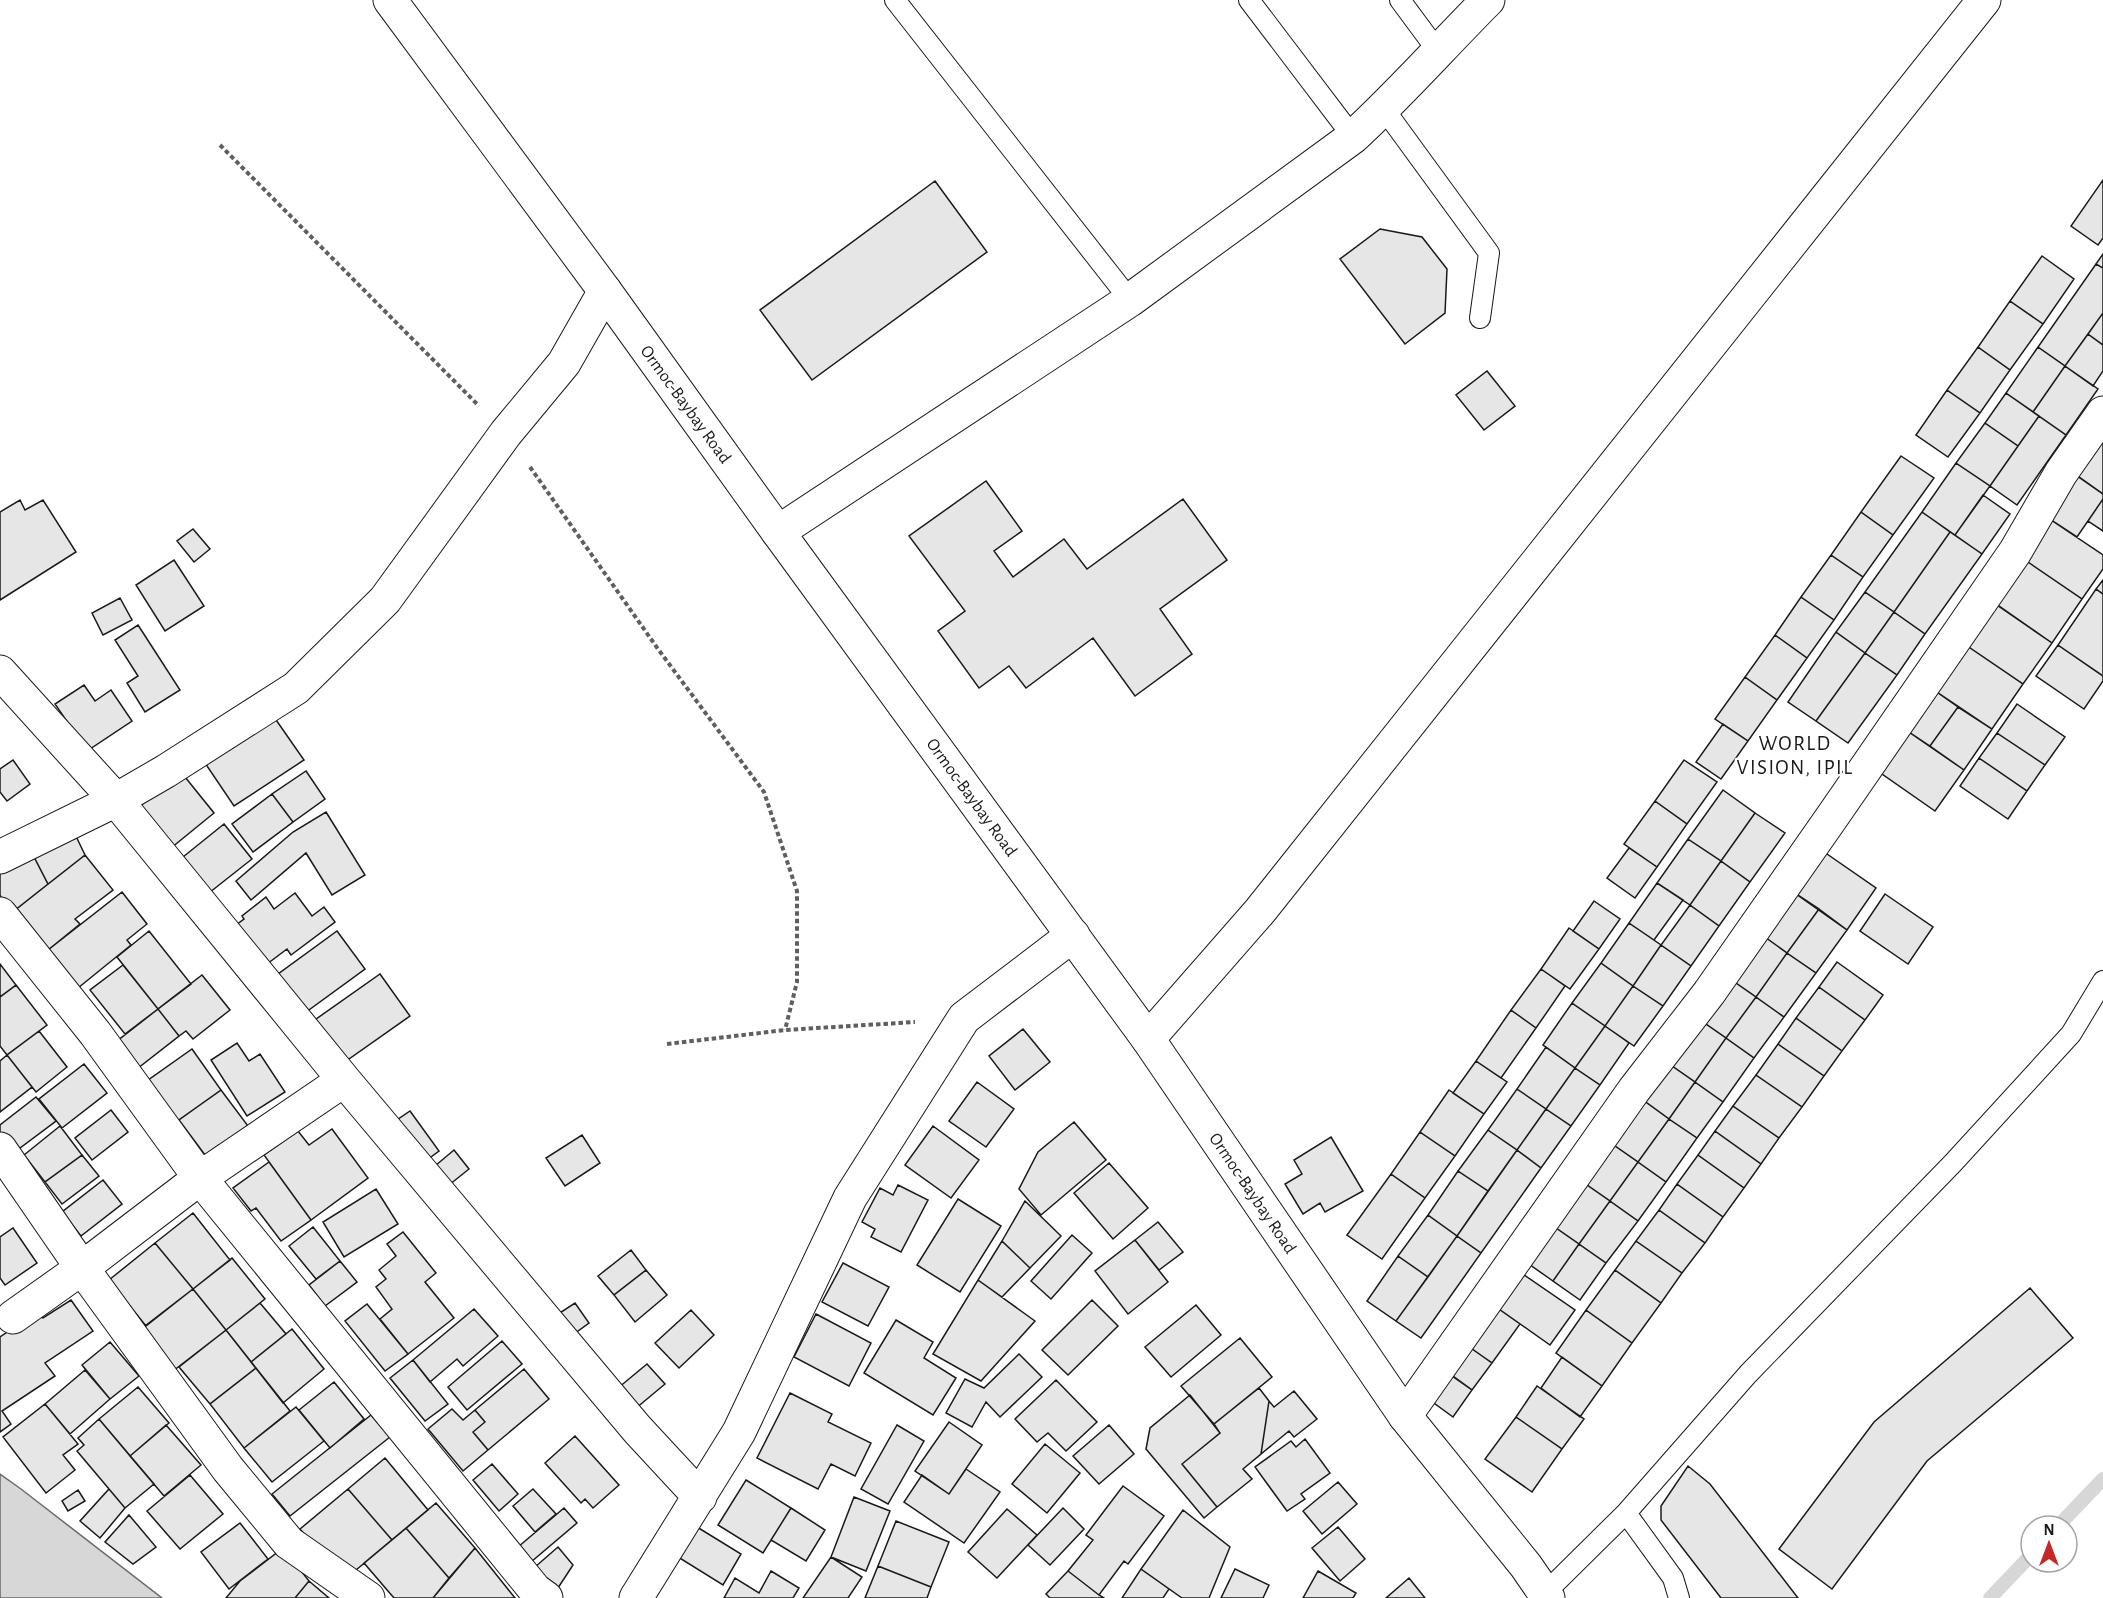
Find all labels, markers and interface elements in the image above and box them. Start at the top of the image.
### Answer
street label: Ormoc-Baybay Road [636,342,734,467]
district label: WORLD VISION, IPIL [1737,733,1853,778]
street label: Ormoc-Baybay Road [922,735,1020,860]
street label: Ormoc-Baybay Road [1205,1130,1299,1257]
north arrow [2019,1514,2079,1574]
text: N [2043,1522,2055,1538]

